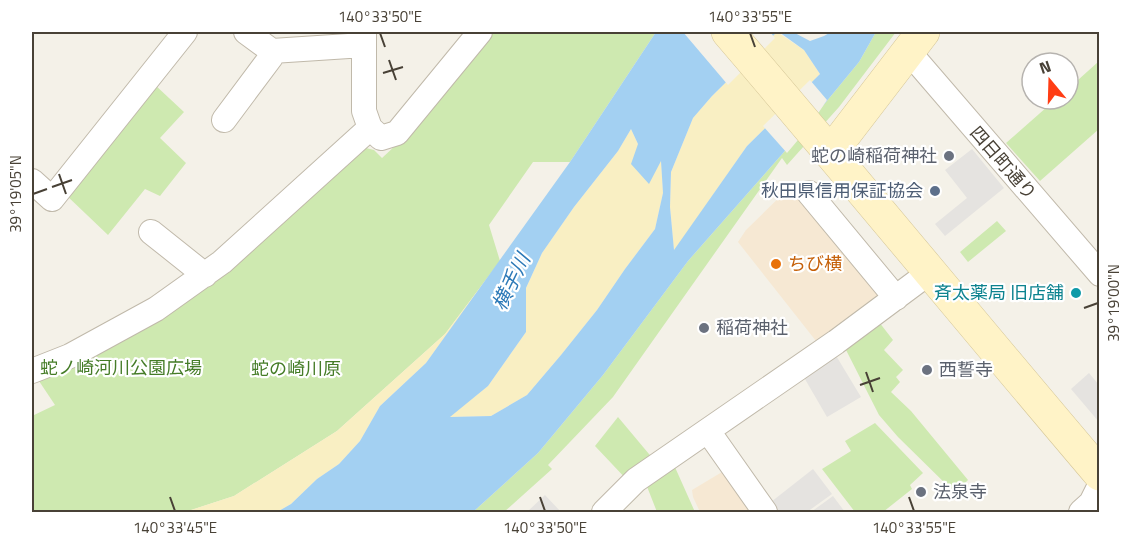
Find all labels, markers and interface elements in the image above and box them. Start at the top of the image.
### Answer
text: 140°33'50"E [338,5,422,28]
text: 140°33'55"E [708,5,792,28]
north arrow [1020,51,1080,111]
text: N [1036,54,1054,80]
street label: 四日町通り [964,120,1043,205]
place label: 蛇の崎稲荷神社 [811,142,937,169]
marker: 蛇の崎稲荷神社 [942,149,956,163]
text: 39°19'05"N [4,155,27,233]
place label: 秋田県信用保証協会 [761,177,923,204]
marker: 秋田県信用保証協会 [928,184,942,198]
water label: 横手川 [483,246,539,316]
place label: ちび横 [788,250,842,277]
marker: ちび横 [769,257,783,271]
text: 39°19'00"N [1102,264,1125,342]
place label: 斉太薬局 旧店舗 [934,279,1064,306]
marker: 斉太薬局 旧店舗 [1069,286,1083,300]
place label: 稲荷神社 [716,314,788,341]
marker: 稲荷神社 [697,321,711,335]
park label: 蛇ノ崎河川公園広場 [40,354,202,381]
park label: 蛇の崎川原 [251,355,341,382]
place label: 西誓寺 [939,356,993,383]
marker: 西誓寺 [920,363,934,377]
place label: 法泉寺 [933,478,987,505]
marker: 法泉寺 [914,485,928,499]
text: 140°33'45"E [133,516,217,539]
text: 140°33'50"E [503,516,587,539]
text: 140°33'55"E [872,516,956,539]

